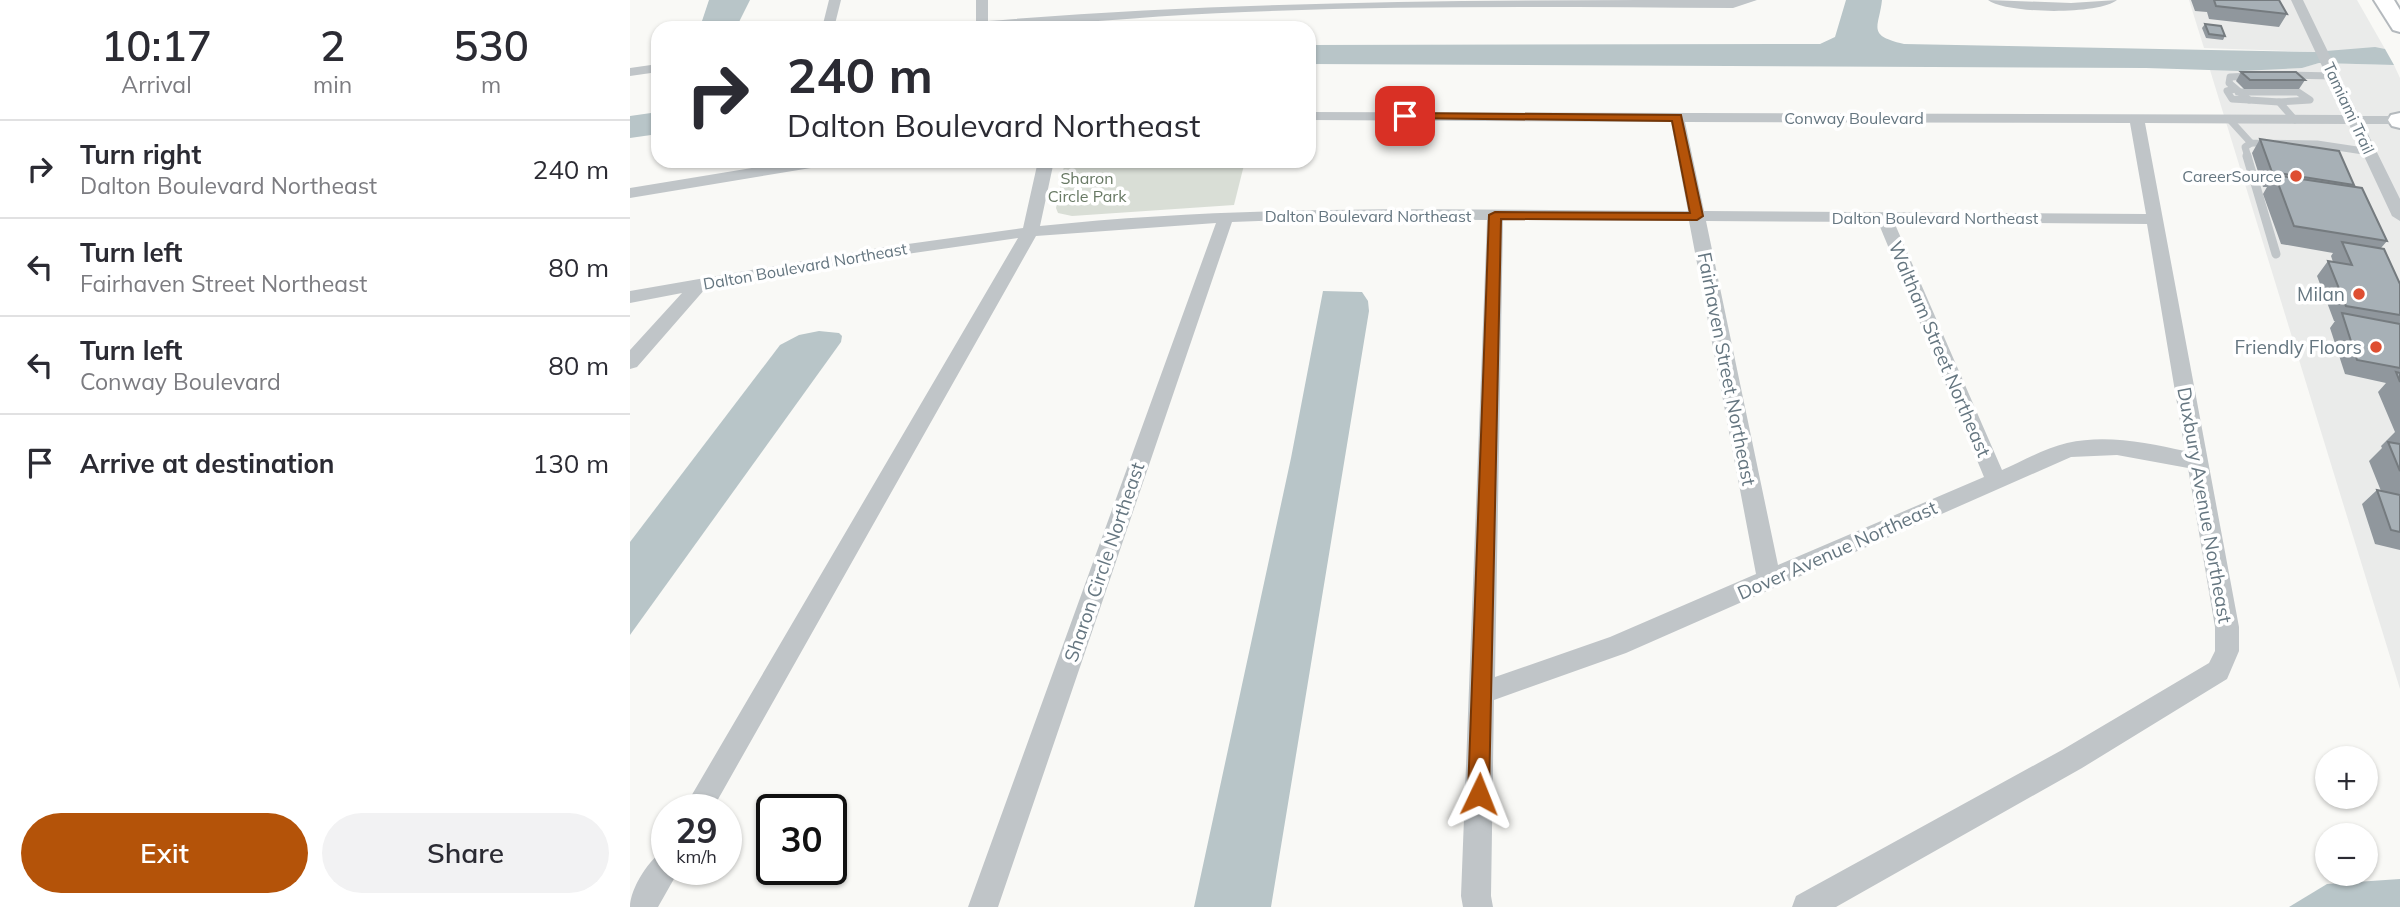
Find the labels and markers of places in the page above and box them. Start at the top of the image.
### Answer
pin [1375,86,1435,146]
place label: CareerSource [2182,166,2282,186]
marker: CareerSource [2288,168,2304,184]
place label: Milan [2297,282,2345,306]
marker: Milan [2351,286,2367,302]
place label: Friendly Floors [2235,335,2362,359]
marker: Friendly Floors [2368,339,2384,355]

